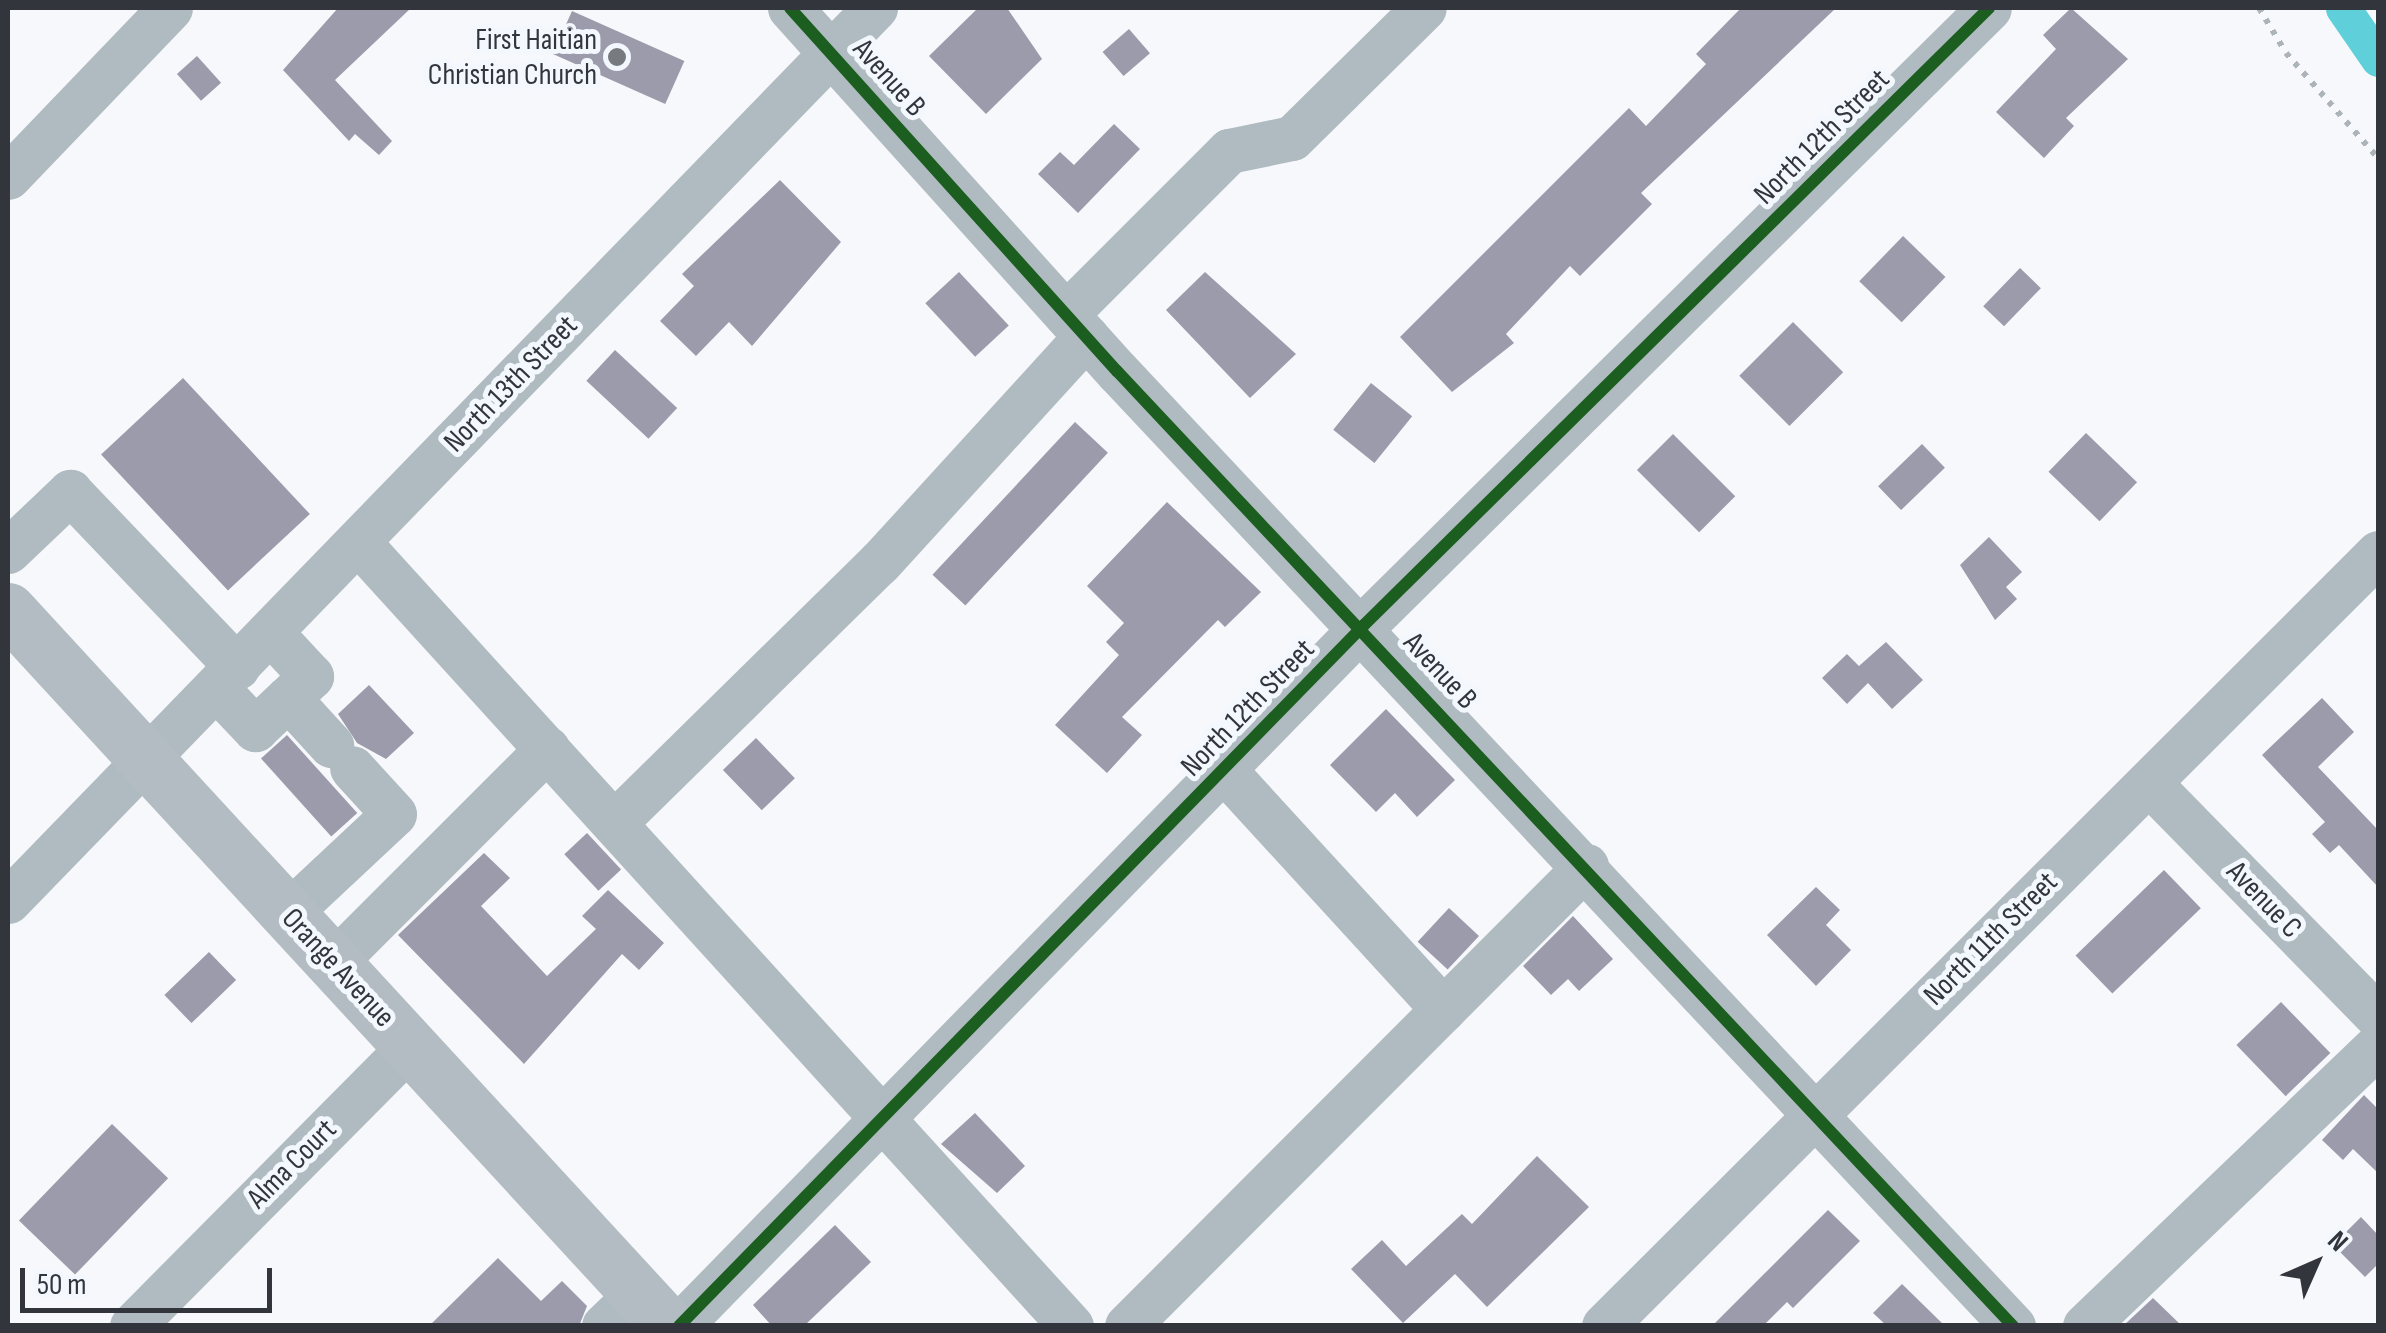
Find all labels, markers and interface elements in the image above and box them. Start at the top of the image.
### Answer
place label: First Haitian Christian Church [428,22,597,92]
street label: Avenue B [845,32,933,124]
marker: First Haitian Christian Church [606,46,628,68]
street label: North 12th Street [1747,62,1897,212]
street label: North 13th Street [437,308,585,460]
street label: Avenue B [1396,625,1484,717]
street label: North 12th Street [1174,632,1322,784]
street label: Avenue C [2219,854,2309,946]
street label: North 11th Street [1917,865,2065,1013]
street label: Orange Avenue [274,901,402,1035]
street label: Alma Court [240,1112,344,1216]
north arrow [2266,1213,2366,1313]
text: N [2321,1224,2355,1258]
scale bar [25,1248,278,1310]
text: 50 m [37,1267,86,1303]

